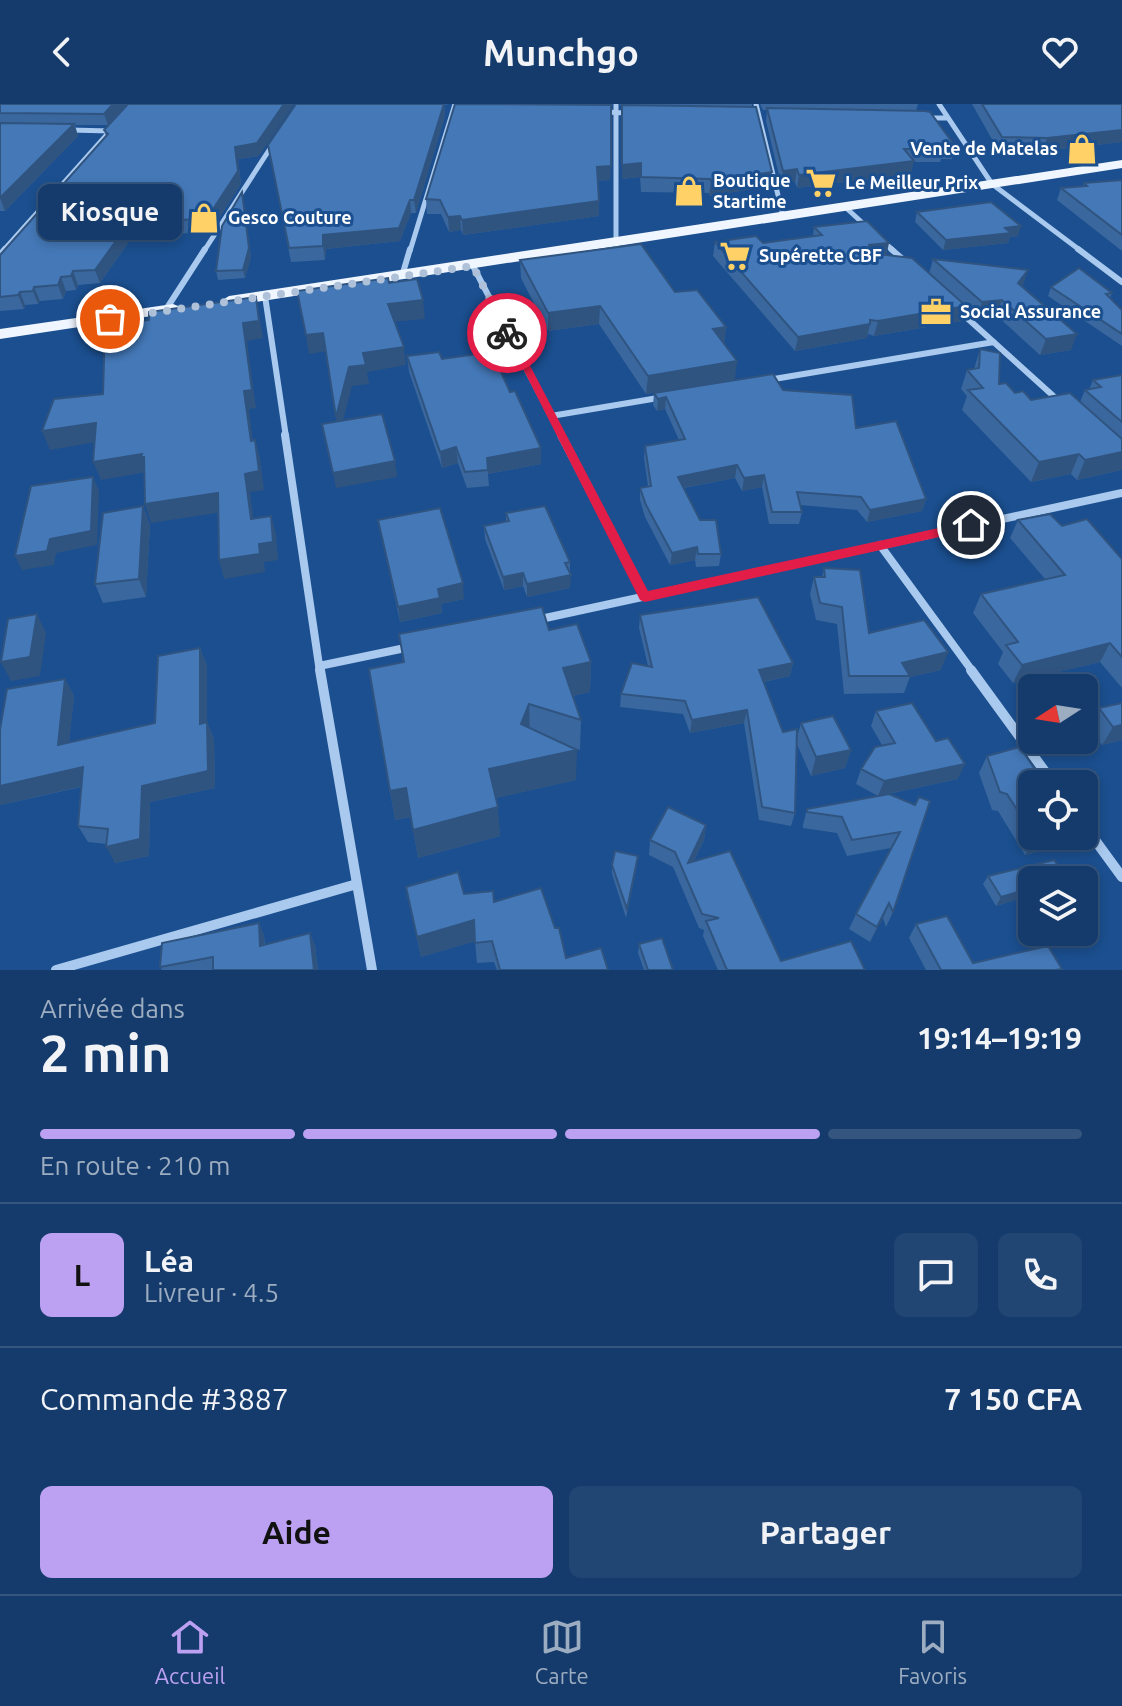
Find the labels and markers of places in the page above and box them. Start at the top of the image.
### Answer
shop icon: Vente de Matelas [1065,132,1099,166]
place label: Vente de Matelas [910,138,1058,158]
supermarket icon: Le Meilleur Prix [804,166,838,200]
place label: Boutique Startime [713,170,791,211]
place label: Le Meilleur Prix [845,172,978,192]
shop icon: Boutique Startime [672,174,706,208]
callout: Kiosque [38,183,182,239]
shop icon: Gesco Couture [187,201,221,235]
place label: Gesco Couture [228,207,352,227]
supermarket icon: Supérette CBF [718,239,752,273]
place label: Supérette CBF [759,245,882,265]
pin [76,285,144,353]
office icon: Social Assurance [919,295,953,329]
place label: Social Assurance [960,301,1101,321]
pin [937,491,1005,559]

